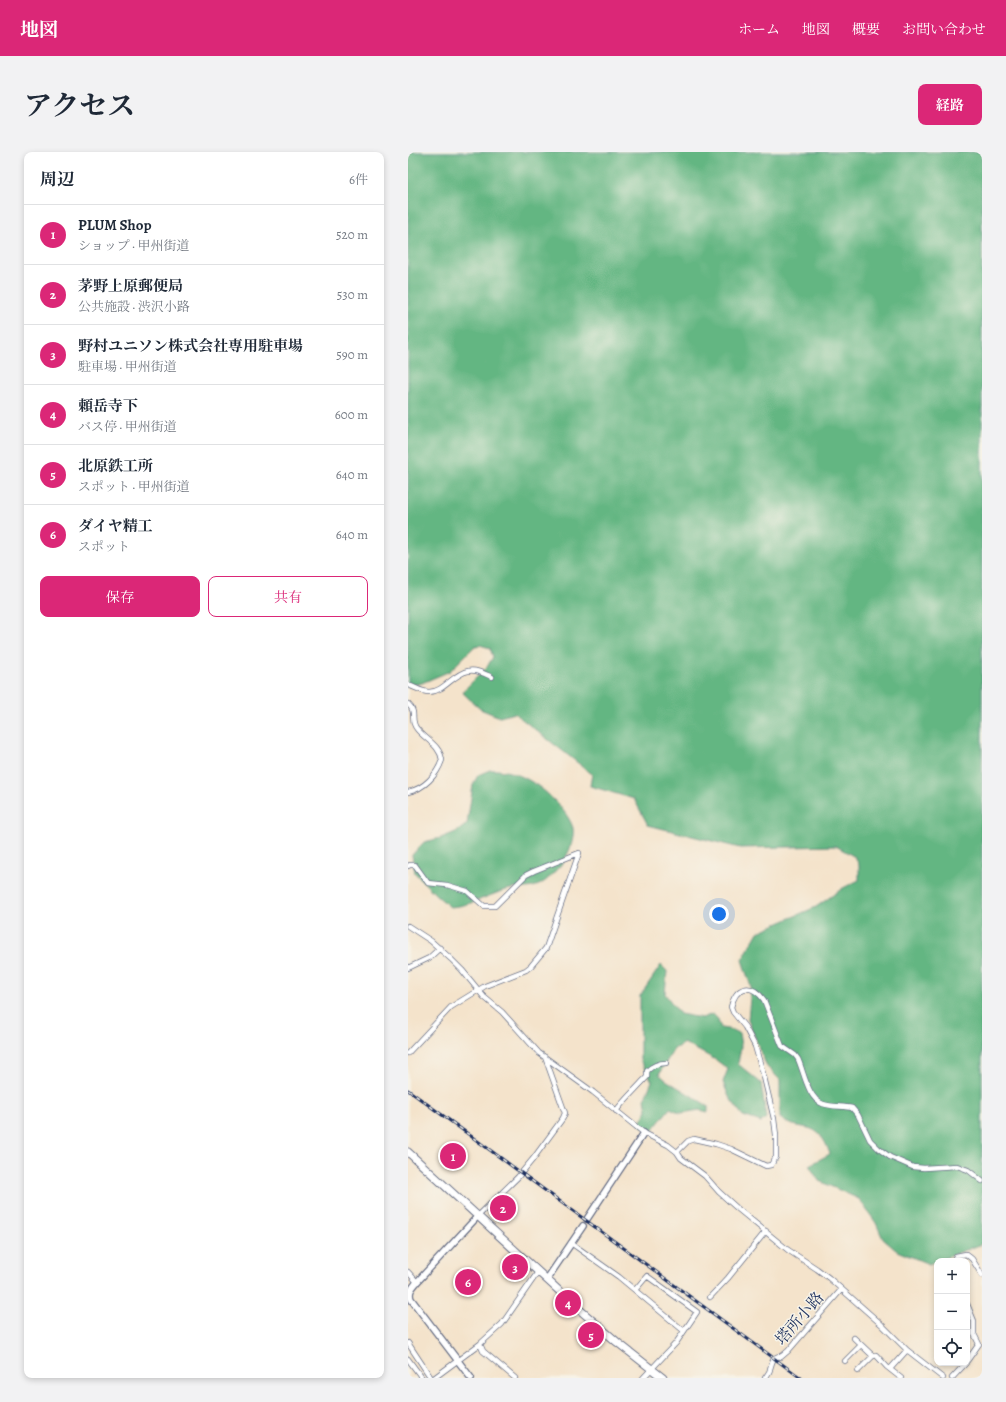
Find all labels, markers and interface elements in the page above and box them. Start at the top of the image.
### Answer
text: 地図 [20,17,58,43]
text: ホーム [738,20,780,39]
text: 地図 [802,20,830,39]
text: 概要 [852,20,880,39]
text: お問い合わせ [902,20,986,39]
button: 経路 [918,84,982,125]
text: アクセス [24,87,135,125]
text: 周辺 [40,168,74,191]
text: 6件 [349,171,368,188]
text: PLUM Shop [78,215,151,235]
text: 1 [51,226,55,243]
text: 520 m [336,226,368,243]
text: ショップ · 甲州街道 [78,237,189,254]
text: 茅野上原郵便局 [78,276,183,296]
text: 2 [50,286,56,303]
text: 530 m [337,286,368,303]
text: 公共施設 · 渋沢小路 [78,298,190,315]
text: 野村ユニソン株式会社専用駐車場 [78,336,303,356]
text: 3 [50,346,56,363]
text: 590 m [336,346,368,363]
text: 駐車場 · 甲州街道 [78,358,177,375]
text: 頼岳寺下 [78,396,138,416]
text: 4 [50,406,56,423]
text: 600 m [335,406,368,423]
text: バス停 · 甲州街道 [78,418,177,435]
text: 北原鉄工所 [78,456,153,476]
text: 5 [50,466,56,483]
text: 640 m [336,466,368,483]
text: スポット · 甲州街道 [78,478,190,495]
text: ダイヤ精工 [78,516,153,536]
text: 6 [50,526,56,543]
text: 640 m [336,526,368,543]
text: スポット [78,538,130,555]
button: 保存 [40,576,200,617]
button: 共有 [208,576,368,617]
your location [709,904,729,924]
pin: 1 [440,1141,466,1171]
pin: 2 [490,1193,516,1223]
pin: 3 [502,1252,528,1282]
map controls [934,1258,970,1366]
button: + [934,1258,970,1294]
pin: 6 [455,1267,481,1297]
street label: 塔所小路 [770,1287,829,1350]
pin: 4 [555,1288,581,1318]
button: − [934,1294,970,1330]
pin: 5 [578,1320,604,1350]
button: locate [934,1330,970,1366]

